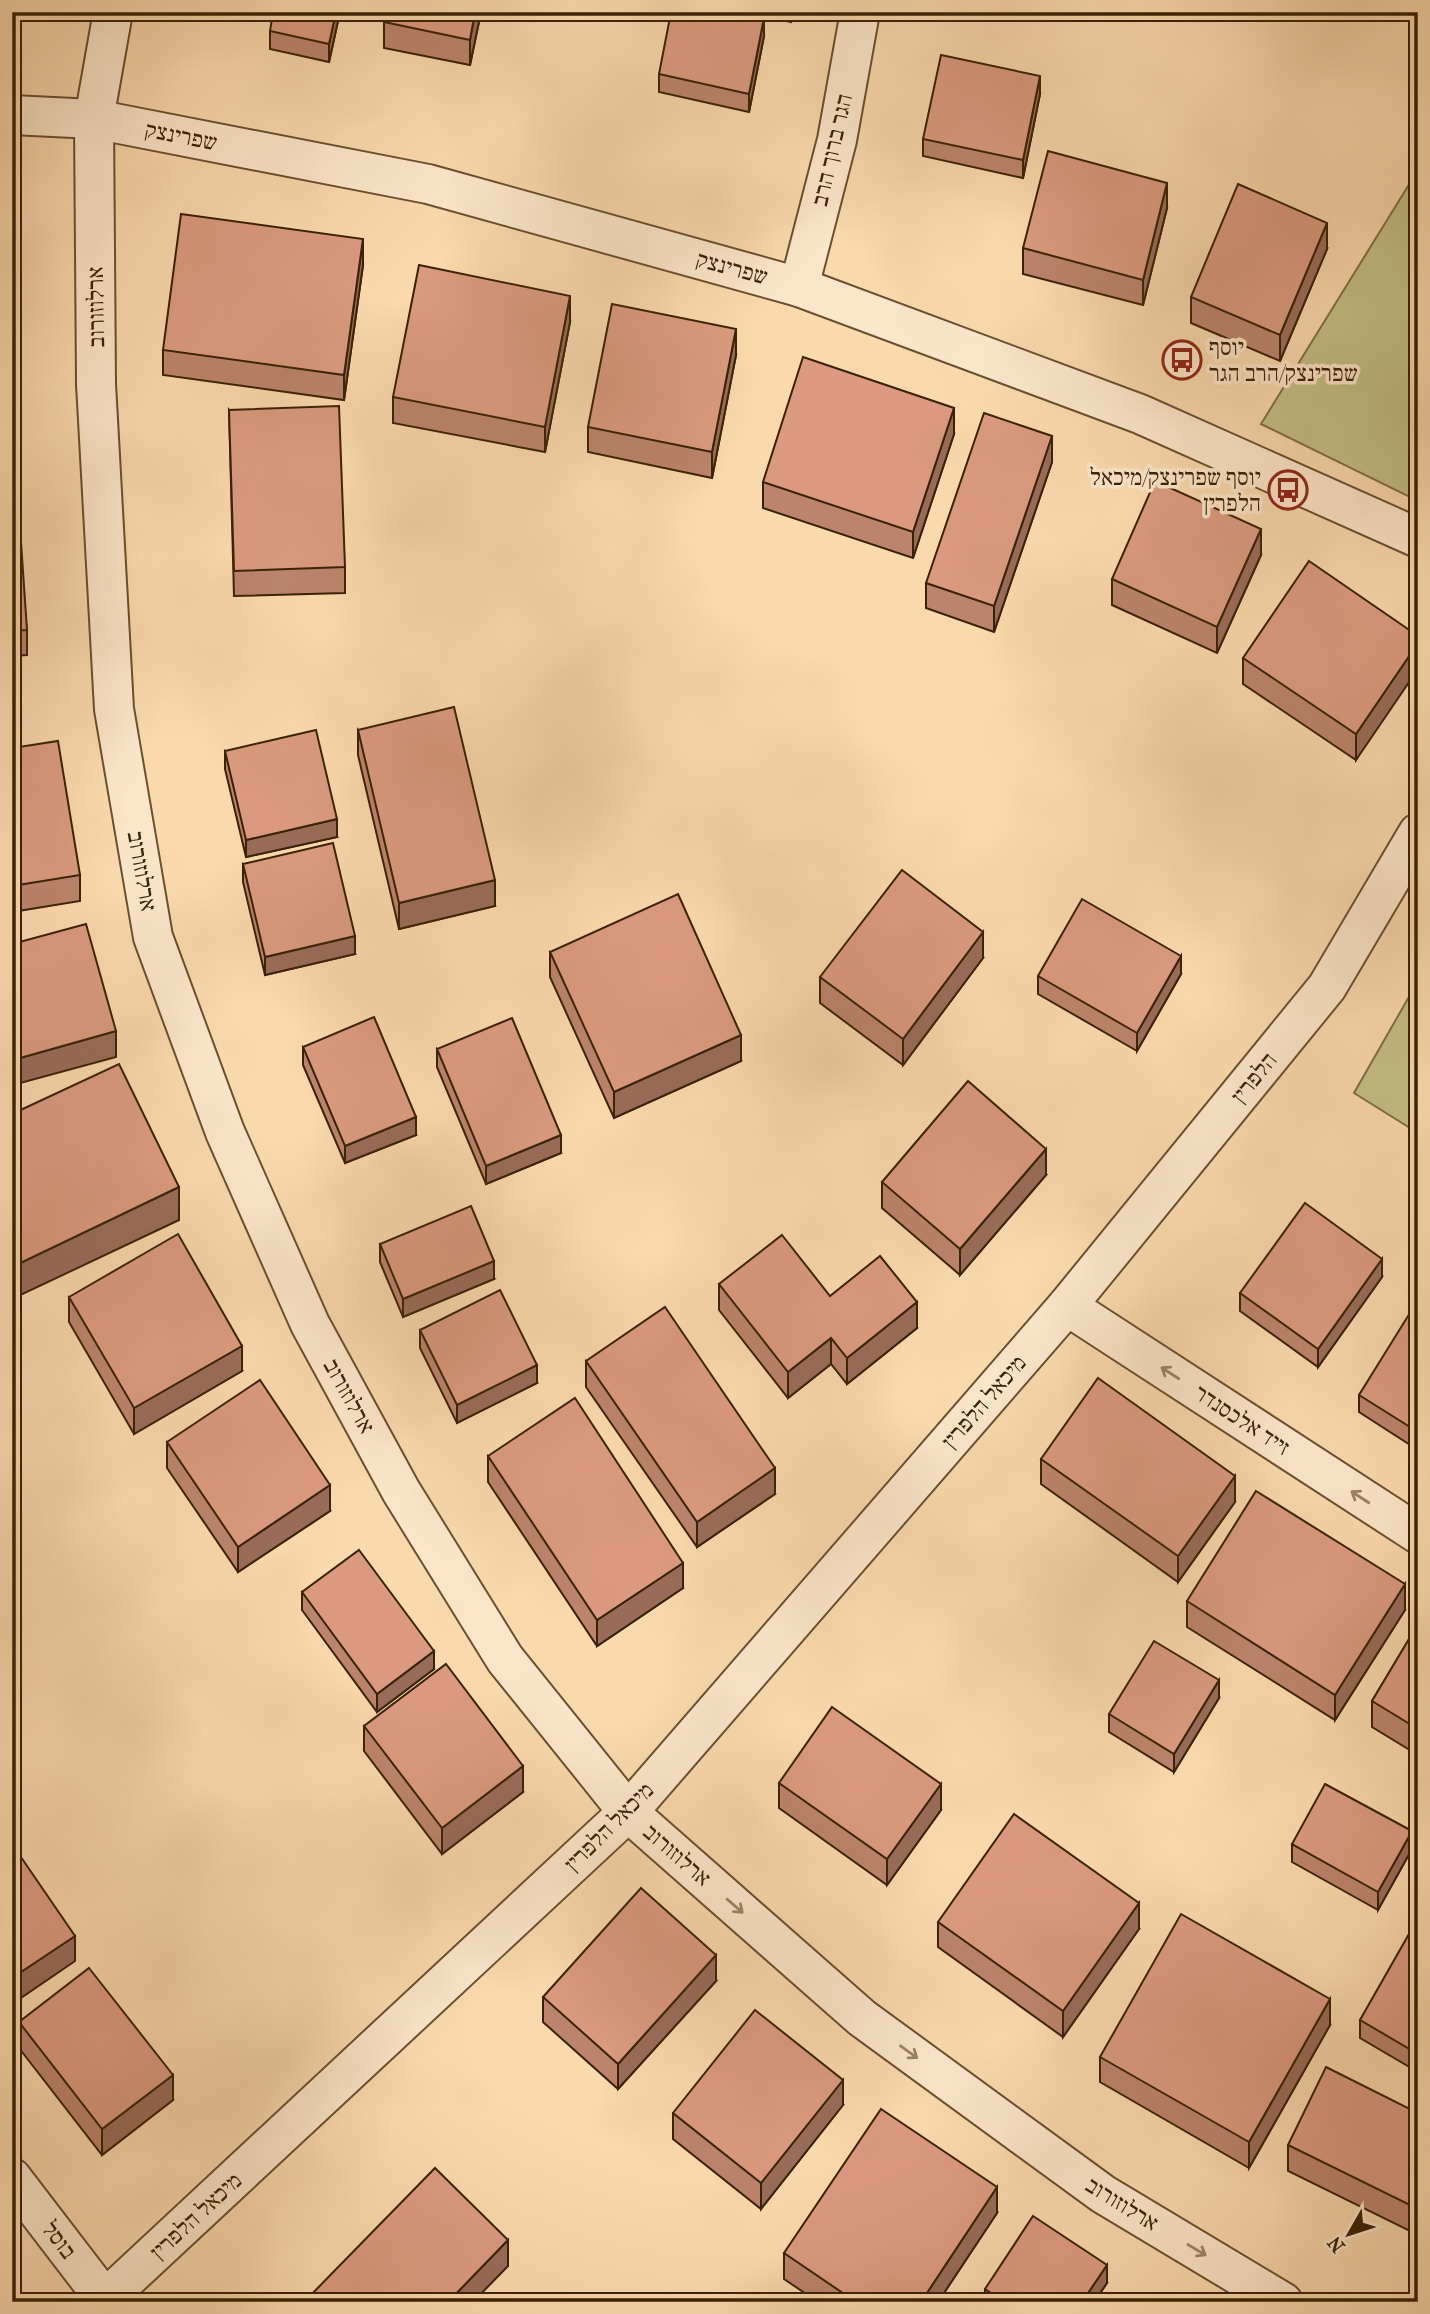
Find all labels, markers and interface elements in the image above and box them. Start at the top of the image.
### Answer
street label: הגר ברוך הרב [806,91,858,209]
street label: שפרינצק [142,116,220,156]
street label: שפרינצק [693,245,771,291]
street label: ארלוזורוב [82,266,110,348]
place label: יוסף שפרינצק/הרב הגר [1209,334,1358,387]
bus stop icon: יוסף שפרינצק/הרב הגר [1161,339,1203,381]
place label: יוסף שפרינצק/מיכאל הלפרין [1090,464,1261,517]
bus stop icon: יוסף שפרינצק/מיכאל הלפרין [1267,469,1309,511]
street label: ארלוזורוב [122,829,162,913]
street label: הלפרין [1225,1047,1283,1109]
street label: מיכאל הלפרין [936,1350,1032,1454]
street label: ארלוזורוב [318,1354,380,1438]
one-way arrow [1161,1366,1180,1380]
street label: זייד אלכסנדר [1189,1379,1295,1461]
one-way arrow [1351,1490,1371,1504]
street label: מיכאל הלפרין [559,1777,659,1877]
street label: ארלוזורוב [638,1818,716,1892]
one-way arrow [725,1898,743,1914]
one-way arrow [899,2044,918,2059]
street label: מיכאל הלפרין [145,2167,247,2265]
street label: ארלוזורוב [1080,2171,1164,2237]
north arrow [1314,2198,1384,2268]
street label: בוסל [36,2216,82,2264]
text: N [1323,2231,1350,2257]
one-way arrow [1186,2243,1206,2257]

